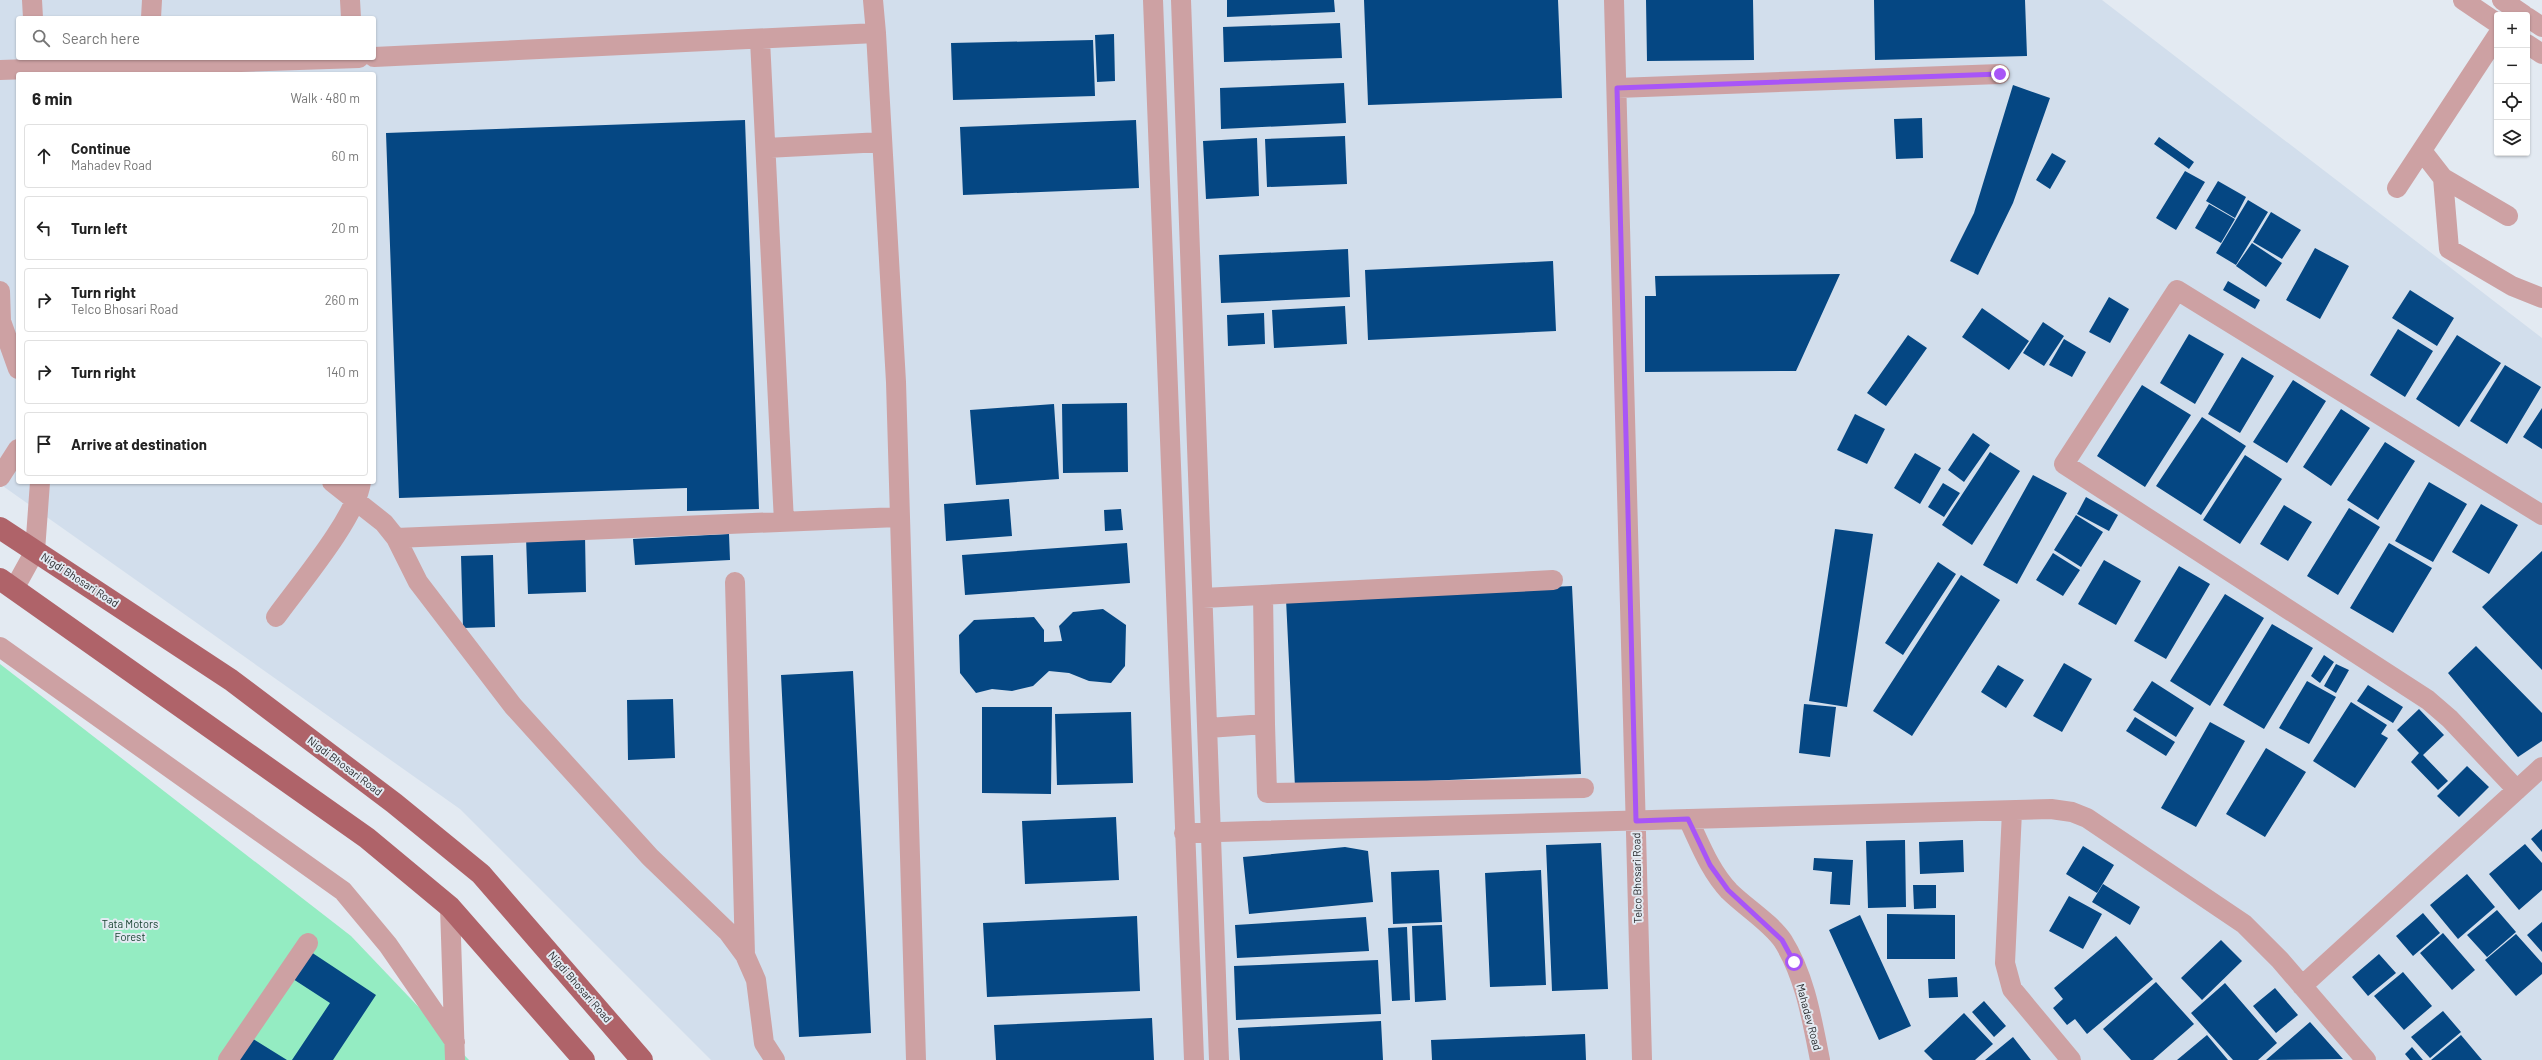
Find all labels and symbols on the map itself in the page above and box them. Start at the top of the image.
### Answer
route end [1991,65,2009,83]
street label: Nigdi Bhosari Road [39,550,122,610]
street label: Nigdi Bhosari Road [305,733,385,798]
street label: Telco Bhosari Road [1629,833,1644,923]
park label: Tata Motors Forest [102,917,158,943]
street label: Nigdi Bhosari Road [546,948,615,1025]
route start [1785,953,1803,971]
street label: Mahadev Road [1794,982,1825,1052]

